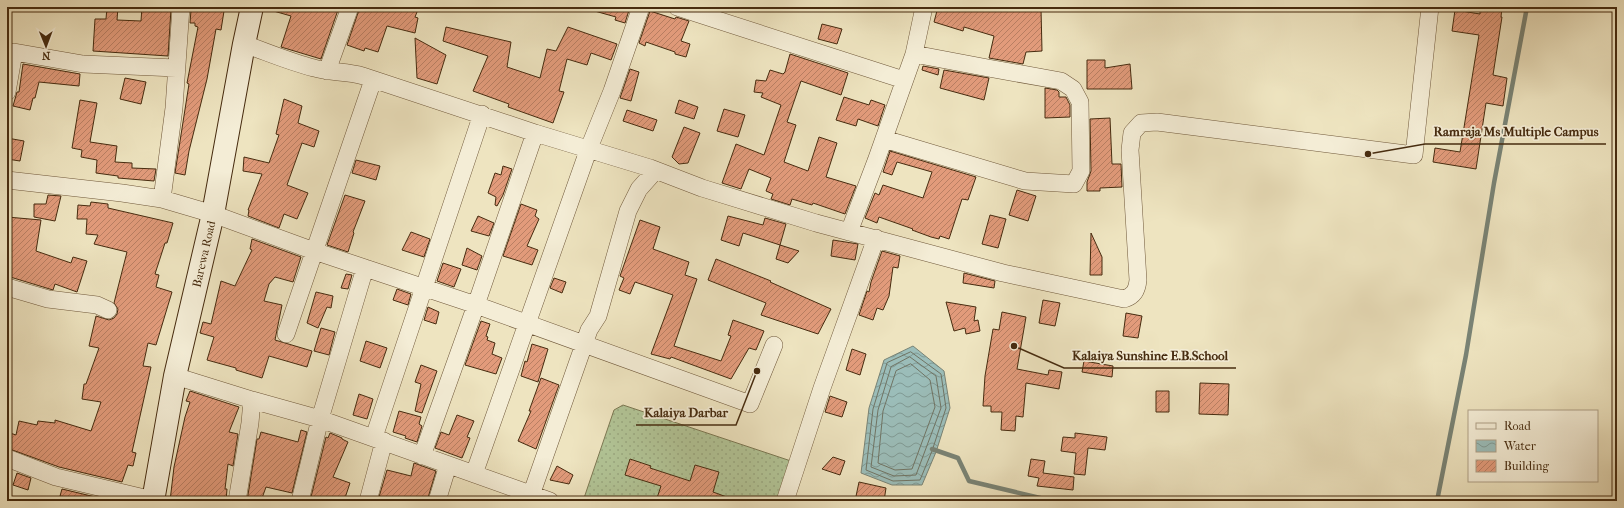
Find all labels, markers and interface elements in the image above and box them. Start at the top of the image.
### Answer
north arrow [26,26,66,66]
text: N [41,49,50,62]
callout: Ramraja Ms Multiple Campus [1425,119,1606,144]
text: Ramraja Ms Multiple Campus [1433,124,1599,140]
street label: Barewa Road [190,219,219,289]
callout: Kalaiya Sunshine E.B.School [1064,343,1236,368]
text: Kalaiya Sunshine E.B.School [1072,348,1228,364]
callout: Kalaiya Darbar [636,400,736,425]
text: Kalaiya Darbar [644,405,729,421]
legend [1468,410,1598,482]
text: Road [1504,419,1531,433]
text: Water [1503,439,1537,453]
text: Building [1504,459,1549,473]

